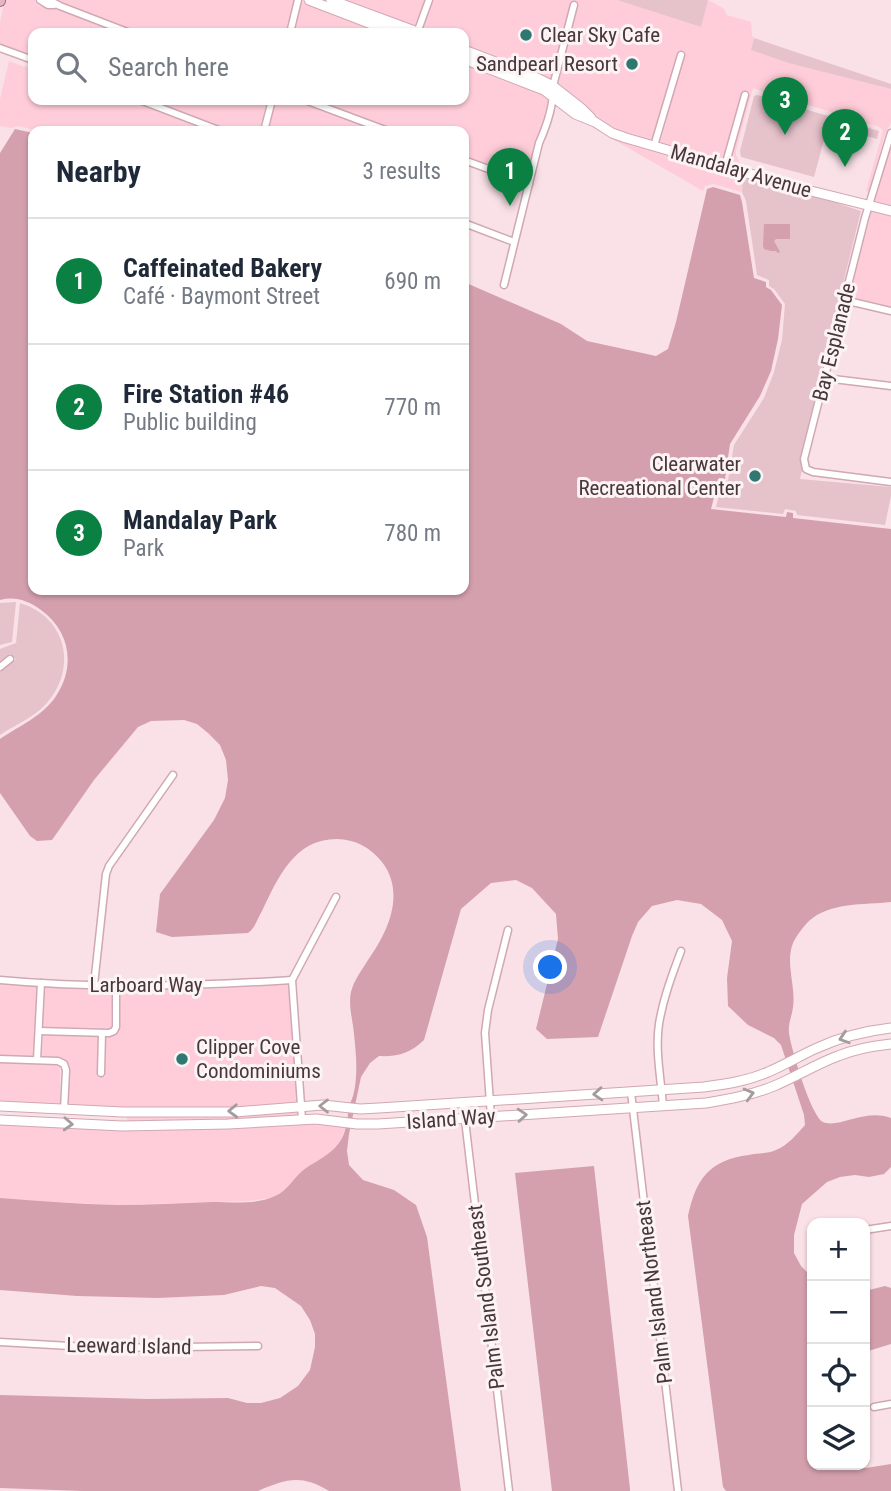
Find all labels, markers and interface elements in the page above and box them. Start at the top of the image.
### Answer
place label: Clear Sky Cafe [540,23,660,47]
marker: Clear Sky Cafe [518,27,534,43]
search box [28,28,469,105]
icon: search [52,48,90,86]
text: Search here [108,52,229,82]
place label: Sandpearl Resort [476,52,618,76]
marker: Sandpearl Resort [624,56,640,72]
pin: 3 [762,77,808,135]
pin: 2 [822,109,868,167]
street label: Mandalay Avenue [668,139,814,203]
pin: 1 [487,148,533,206]
text: Nearby [56,154,141,189]
text: 3 results [363,158,441,185]
text: Caffeinated Bakery [123,253,322,283]
text: 1 [73,268,85,295]
text: 690 m [384,268,441,295]
street label: Bay Esplanade [808,280,860,403]
text: Café · Baymont Street [123,283,320,310]
text: Fire Station #46 [123,379,289,409]
text: 2 [73,394,85,421]
text: 770 m [384,394,441,421]
text: Public building [123,409,257,436]
place label: Clearwater Recreational Center [578,452,741,500]
marker: Clearwater Recreational Center [747,468,763,484]
text: Mandalay Park [123,505,277,535]
text: 3 [73,520,85,547]
text: 780 m [384,520,441,547]
text: Park [123,535,164,562]
your location [533,950,567,984]
street label: Larboard Way [89,973,203,997]
one-way arrow [839,1030,851,1044]
place label: Clipper Cove Condominiums [196,1035,321,1083]
marker: Clipper Cove Condominiums [174,1051,190,1067]
one-way arrow [592,1087,603,1102]
one-way arrow [743,1088,755,1103]
one-way arrow [318,1098,329,1114]
one-way arrow [228,1104,239,1119]
street label: Island Way [406,1104,497,1134]
one-way arrow [517,1108,528,1123]
one-way arrow [63,1116,74,1131]
street label: Palm Island Northeast [631,1199,677,1385]
street label: Palm Island Southeast [463,1203,509,1391]
map controls [807,1218,870,1470]
button: + [807,1218,870,1281]
button: − [807,1281,870,1344]
street label: Leeward Island [66,1333,192,1359]
button: locate [807,1344,870,1407]
button: layers [807,1407,870,1470]

